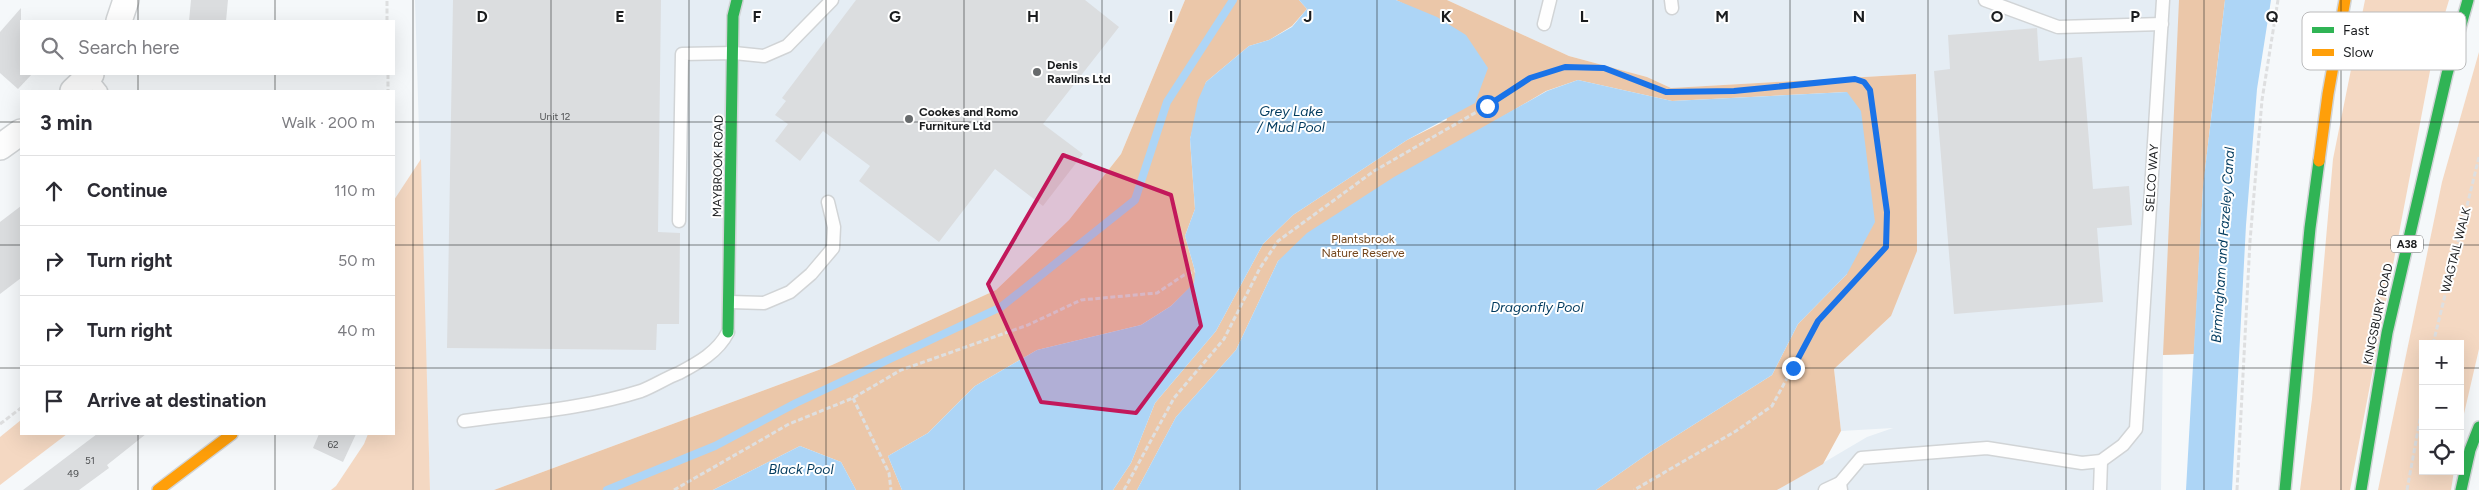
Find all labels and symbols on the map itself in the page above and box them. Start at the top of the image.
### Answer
text: D [476,7,488,26]
text: E [615,7,625,26]
text: F [753,7,762,26]
text: G [889,7,901,26]
text: H [1027,7,1039,26]
text: I [1169,7,1173,26]
text: J [1304,7,1312,26]
text: K [1441,7,1452,26]
text: L [1580,7,1589,26]
text: M [1715,7,1729,26]
text: N [1853,7,1865,26]
text: O [1991,7,2004,26]
text: P [2130,7,2140,26]
text: Q [2266,7,2279,26]
legend [2302,12,2466,70]
text: Fast [2343,22,2369,39]
text: Slow [2343,44,2374,61]
place label: Denis Rawlins Ltd [1047,58,1111,86]
marker: Denis Rawlins Ltd [1031,66,1043,78]
route start [1476,95,1499,118]
water label: Grey Lake / Mud Pool [1256,103,1326,136]
place label: Cookes and Romo Furniture Ltd [919,105,1018,133]
house number: Unit 12 [540,110,570,123]
marker: Cookes and Romo Furniture Ltd [903,113,915,125]
street label: MAYBROOK ROAD [710,115,726,217]
street label: SELCO WAY [2143,143,2161,212]
water label: Birmingham and Fazeley Canal [2208,146,2238,343]
street label: WAGTAIL WALK [2439,205,2474,294]
park label: Plantsbrook Nature Reserve [1321,232,1405,260]
road number: A38 [2391,235,2423,252]
street label: KINGSBURY ROAD [2360,262,2396,366]
water label: Dragonfly Pool [1490,299,1584,316]
route end [1782,357,1805,380]
house number: 62 [327,438,339,451]
house number: 51 [85,454,95,467]
water label: Black Pool [768,461,834,478]
house number: 49 [67,467,79,480]

